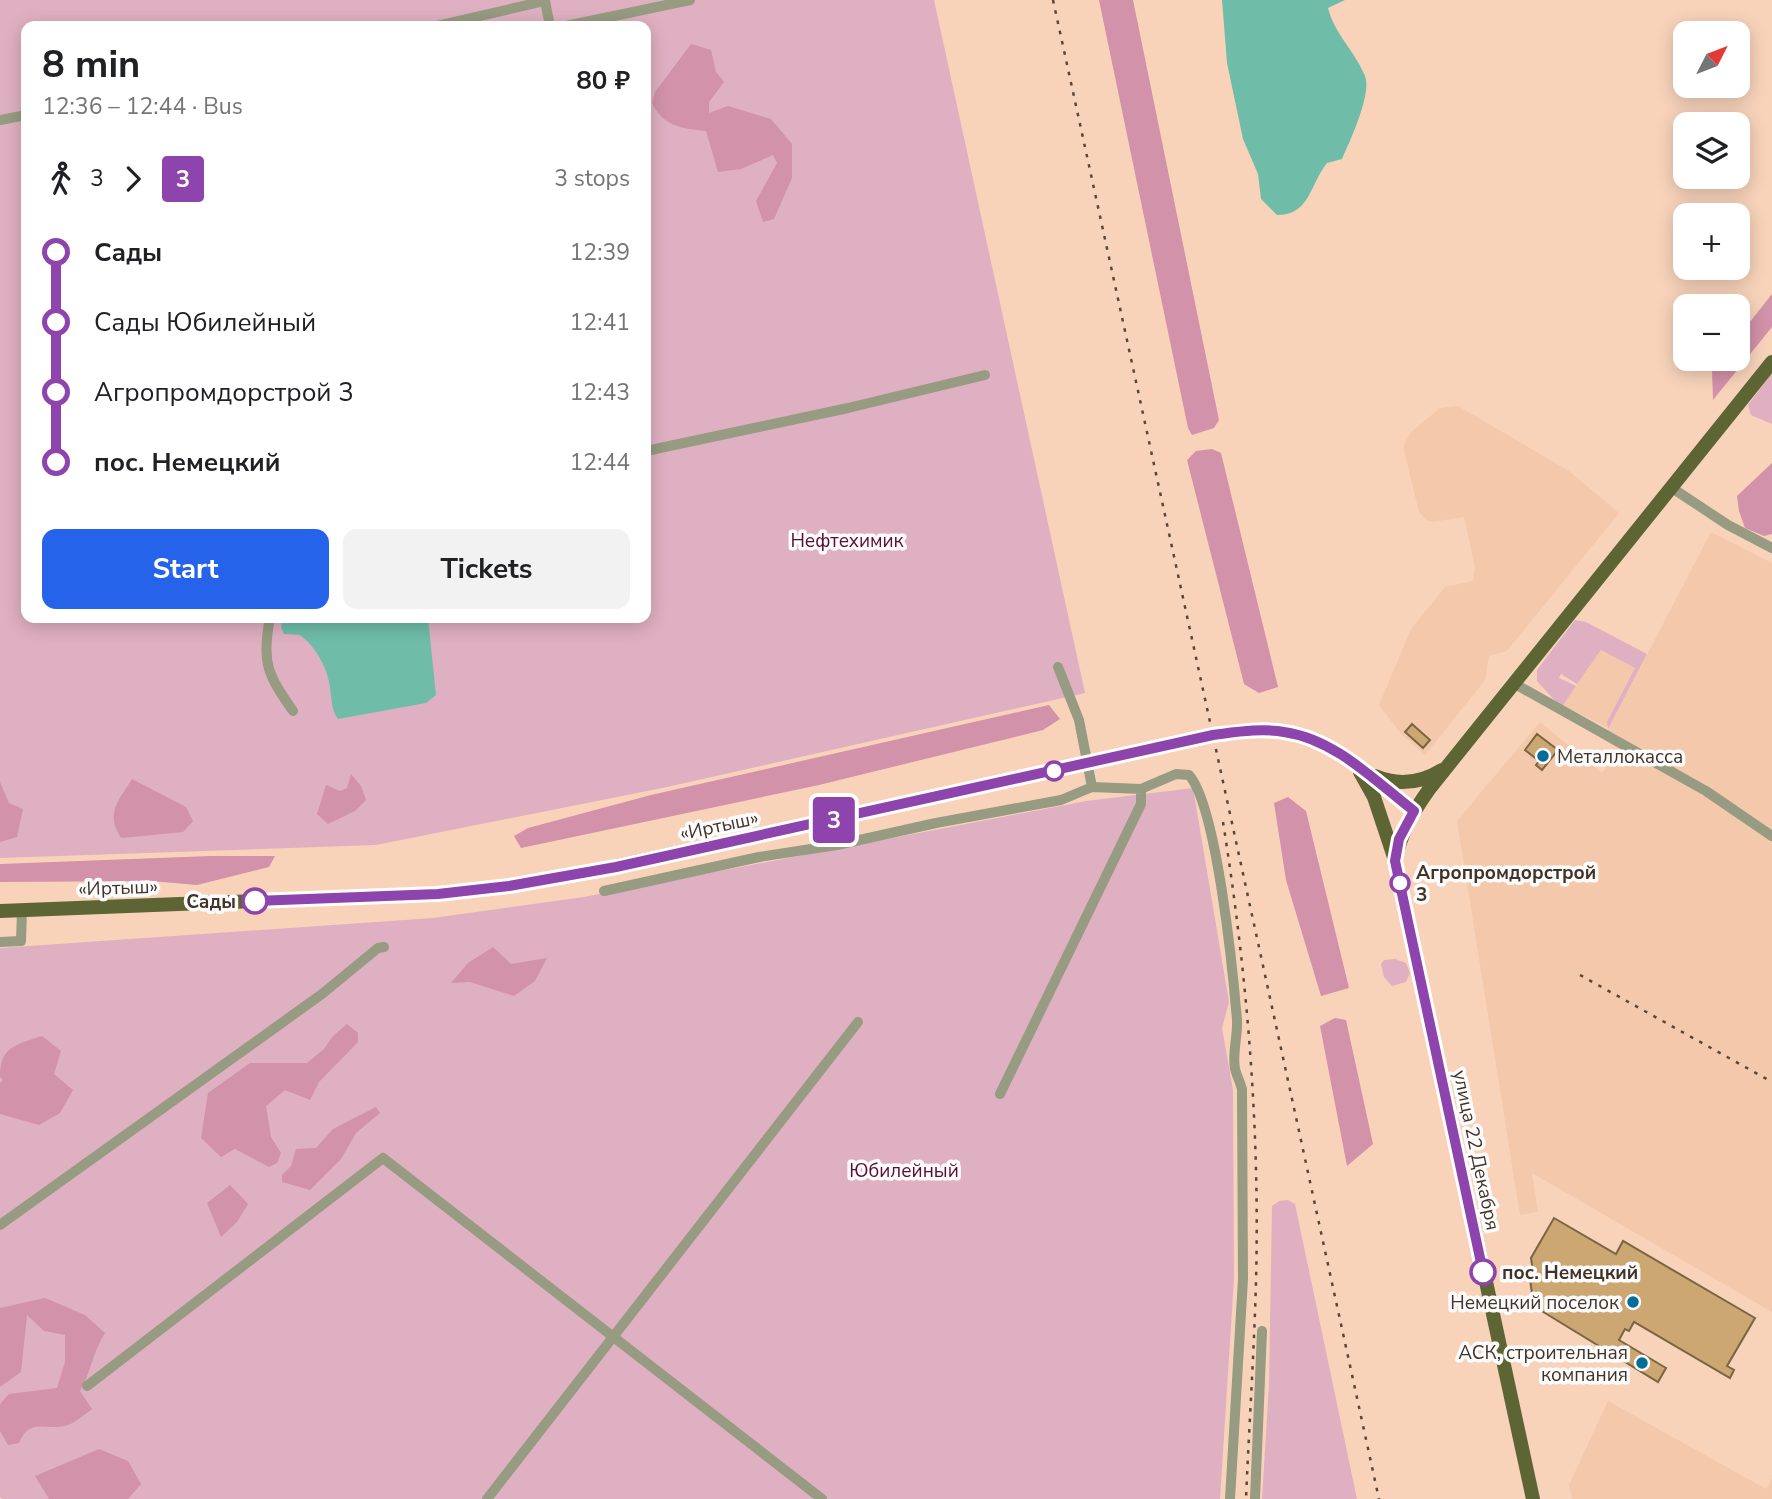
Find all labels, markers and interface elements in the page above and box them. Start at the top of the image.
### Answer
north arrow [1673,21,1750,98]
map controls [1673,21,1750,371]
text: 8 min [42,39,140,90]
text: 80 ₽ [576,63,630,98]
text: 12:36 – 12:44 · Bus [42,91,243,122]
button: layers [1673,112,1750,189]
icon: walk [42,160,80,198]
icon: forward [114,160,152,198]
text: 3 [90,163,104,194]
text: 3 [176,163,190,195]
text: 3 stops [554,163,630,194]
button: + [1673,203,1750,280]
text: Сады [94,235,162,270]
text: 12:39 [570,237,630,268]
button: − [1673,294,1750,371]
text: Сады Юбилейный [94,305,316,340]
text: 12:41 [570,307,630,338]
text: Агропромдорстрой 3 [94,375,354,410]
text: 12:43 [570,377,630,408]
text: пос. Немецкий [94,445,280,480]
text: 12:44 [570,447,630,478]
park label: Нефтехимик [790,528,904,554]
button: Start [42,529,329,609]
button: Tickets [343,529,630,609]
place label: Металлокасса [1557,744,1683,770]
marker: Металлокасса [1535,748,1551,764]
unlabelled marker [1044,761,1064,781]
line badge: 3 [811,797,857,843]
text: 3 [827,804,841,836]
street label: «Иртыш» [678,805,761,847]
place label: Агропромдорстрой 3 [1416,860,1596,908]
marker: Агропромдорстрой 3 [1390,873,1410,893]
street label: «Иртыш» [78,874,158,902]
marker: Сады [242,888,268,914]
place label: Сады [186,889,236,915]
street label: улица 22 Декабря [1446,1068,1506,1233]
park label: Юбилейный [849,1158,959,1184]
marker: пос. Немецкий [1470,1259,1496,1285]
place label: пос. Немецкий [1502,1260,1638,1286]
place label: Немецкий поселок [1450,1290,1619,1316]
marker: Немецкий поселок [1625,1294,1641,1310]
place label: АСК, строительная компания [1458,1340,1628,1388]
marker: АСК, строительная компания [1634,1355,1650,1371]

